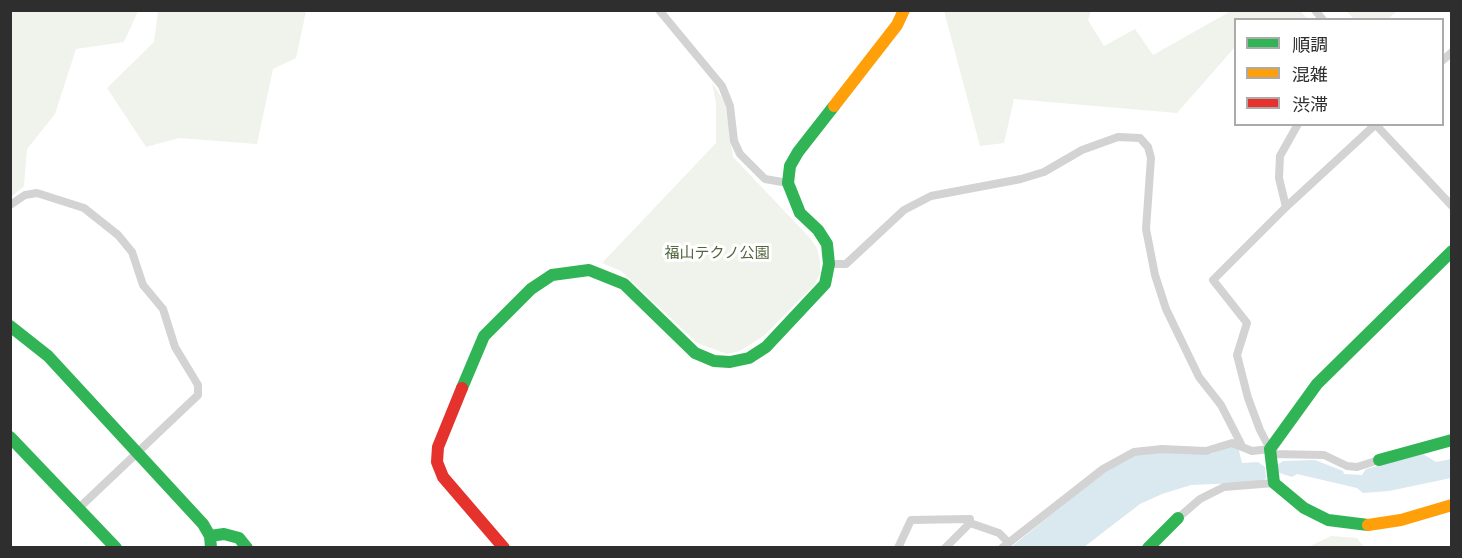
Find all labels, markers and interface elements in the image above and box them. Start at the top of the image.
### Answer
legend [1234,18,1444,126]
text: 順調 [1292,33,1328,56]
text: 混雑 [1292,63,1328,86]
text: 渋滞 [1292,93,1328,116]
park label: 福山テクノ公園 [665,245,769,263]

